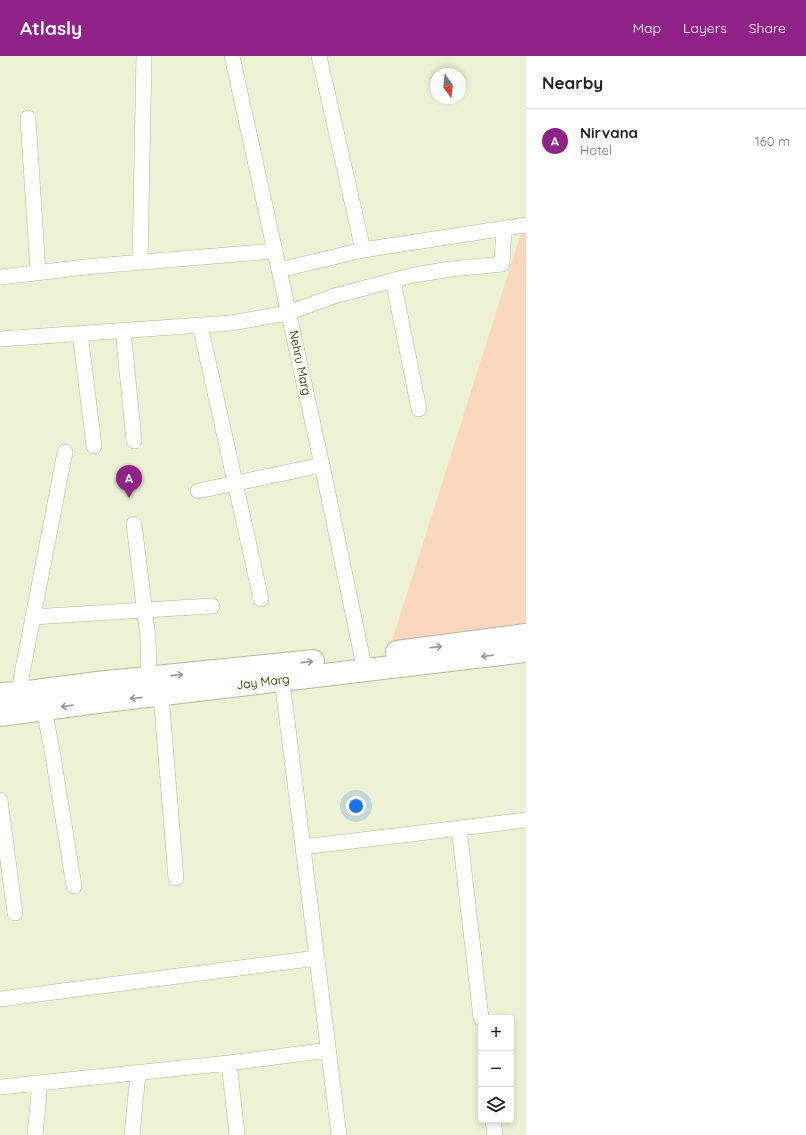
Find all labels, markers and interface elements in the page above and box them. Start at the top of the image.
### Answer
text: Atlasly [20,16,82,40]
text: Map [632,19,661,37]
text: Layers [683,19,727,37]
text: Share [749,19,786,37]
north arrow [430,68,466,104]
text: Nearby [542,72,603,93]
text: Nirvana [580,123,638,142]
text: A [551,133,559,149]
text: 160 m [755,133,790,149]
text: Hotel [580,142,612,158]
street label: Nehru Marg [286,329,315,397]
pin: A [116,465,142,498]
one-way arrow [429,643,442,651]
one-way arrow [481,652,494,660]
one-way arrow [300,658,313,666]
one-way arrow [170,671,183,679]
street label: Jay Marg [236,671,290,692]
one-way arrow [130,694,143,701]
one-way arrow [61,702,74,710]
your location [346,796,366,816]
map controls [478,1015,514,1123]
button: + [478,1015,514,1051]
button: − [478,1051,514,1087]
button: layers [478,1087,514,1123]

